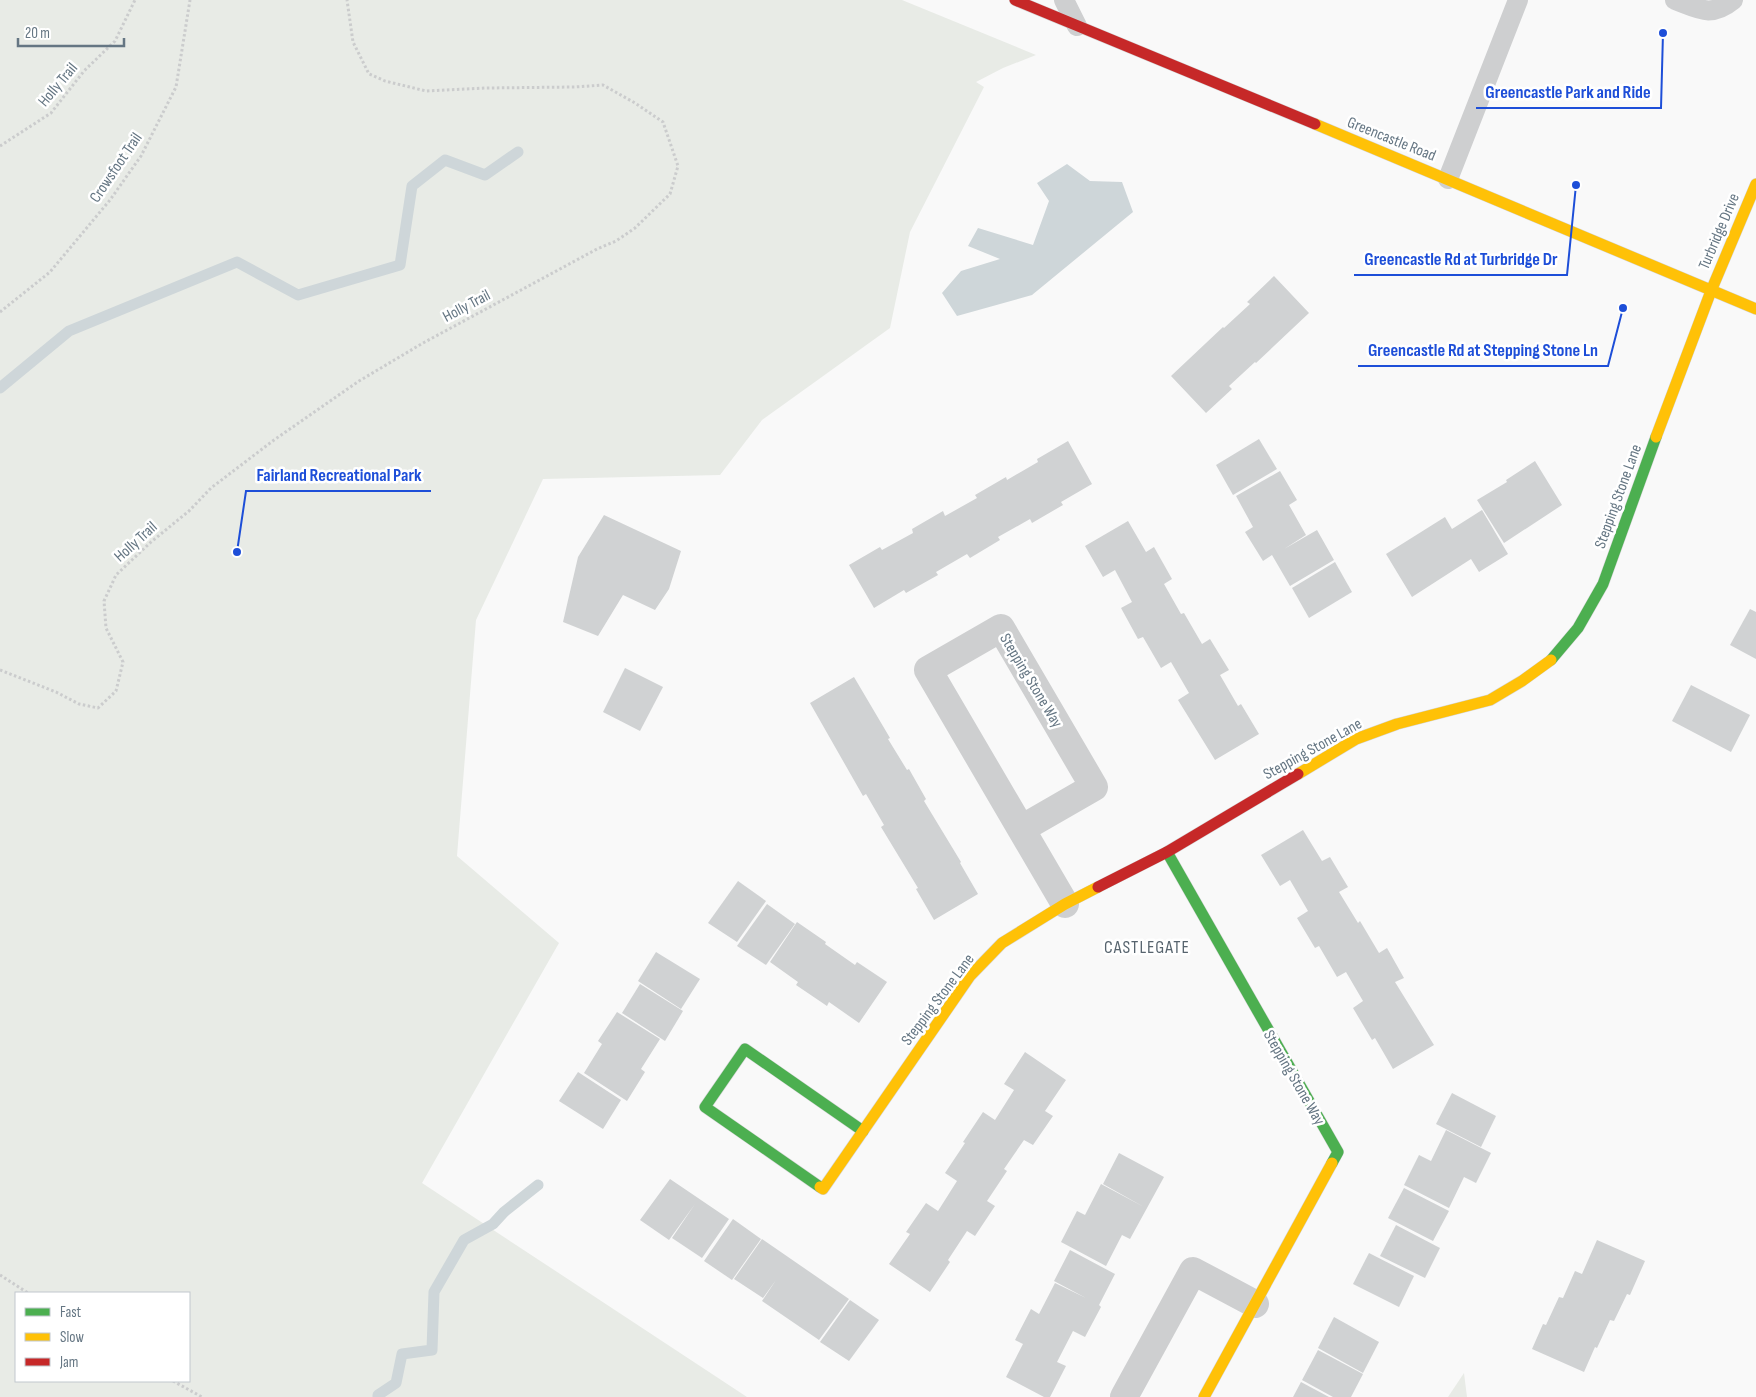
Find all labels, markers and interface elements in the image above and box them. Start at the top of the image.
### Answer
scale bar [18,15,124,47]
text: 20 m [25,24,50,43]
street label: Holly Trail [34,59,82,111]
callout: Greencastle Park and Ride [1476,75,1661,108]
text: Greencastle Park and Ride [1485,82,1651,103]
street label: Greencastle Road [1344,113,1438,166]
street label: Crowsfoot Trail [86,129,147,206]
street label: Turbridge Drive [1695,191,1744,272]
callout: Greencastle Rd at Turbridge Dr [1354,242,1567,275]
text: Greencastle Rd at Turbridge Dr [1364,249,1558,270]
street label: Holly Trail [440,286,494,327]
callout: Greencastle Rd at Stepping Stone Ln [1358,333,1608,366]
text: Greencastle Rd at Stepping Stone Ln [1368,340,1598,361]
street label: Stepping Stone Lane [1591,442,1646,551]
callout: Fairland Recreational Park [246,458,431,491]
text: Fairland Recreational Park [256,465,422,486]
street label: Holly Trail [111,518,161,566]
street label: Stepping Stone Way [995,630,1066,731]
street label: Stepping Stone Lane [1260,714,1365,784]
district label: CASTLEGATE [1104,937,1190,958]
street label: Stepping Stone Lane [898,950,979,1049]
street label: Stepping Stone Way [1259,1027,1329,1129]
legend [15,1292,190,1382]
text: Fast [60,1303,82,1322]
text: Slow [60,1328,84,1347]
text: Jam [59,1353,78,1372]

